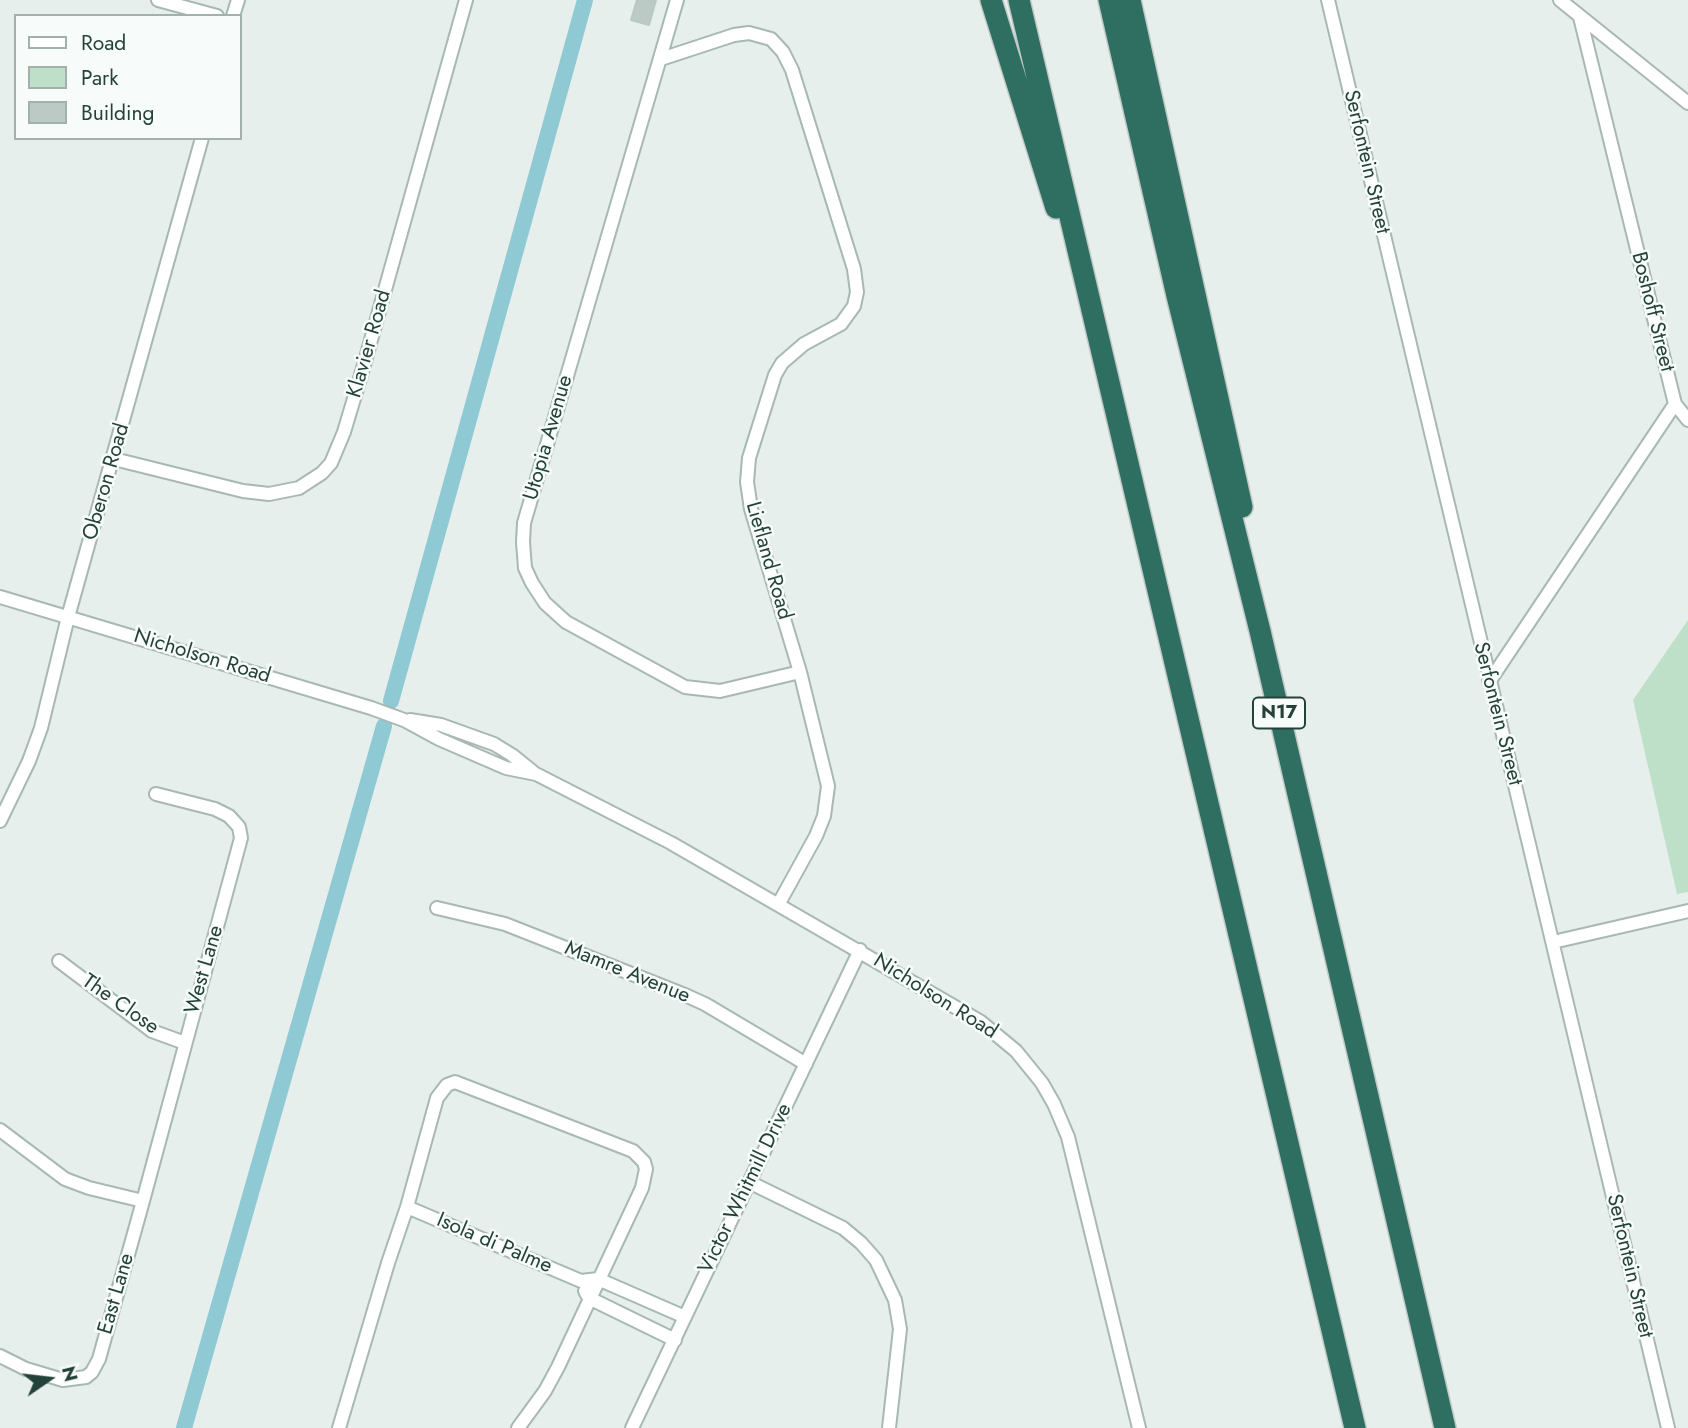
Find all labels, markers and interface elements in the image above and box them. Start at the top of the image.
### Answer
legend [14,14,242,140]
text: Road [81,28,126,58]
text: Park [81,63,118,93]
street label: Serfontein Street [1337,88,1395,236]
text: Building [81,98,154,128]
street label: Boshoff Street [1625,249,1679,375]
street label: Klavier Road [343,287,397,401]
street label: Utopia Avenue [519,373,579,503]
street label: Oberon Road [78,421,136,543]
street label: Liefland Road [739,499,797,623]
street label: Nicholson Road [131,624,273,690]
street label: Serfontein Street [1467,640,1527,788]
road number: N17 [1253,698,1305,728]
street label: West Lane [180,923,230,1017]
street label: Mamre Avenue [561,936,693,1010]
street label: Nicholson Road [868,949,1002,1045]
street label: The Close [77,969,163,1041]
street label: Victor Whitmill Drive [694,1100,798,1278]
street label: Serfontein Street [1600,1192,1658,1340]
street label: Isola di Palme [432,1208,556,1280]
street label: East Lane [93,1251,141,1337]
north arrow [14,1344,84,1414]
text: N [55,1363,85,1384]

